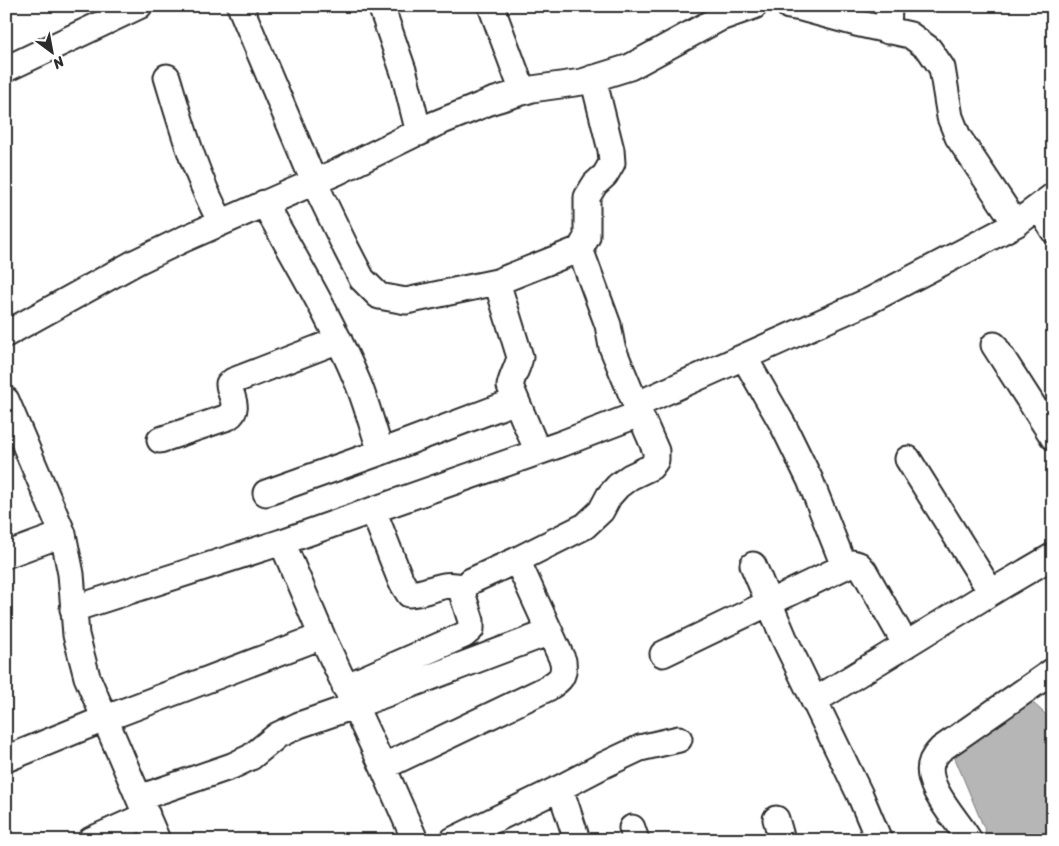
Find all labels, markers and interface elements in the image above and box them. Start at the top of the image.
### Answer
north arrow [28,28,78,78]
text: N [48,49,70,76]

